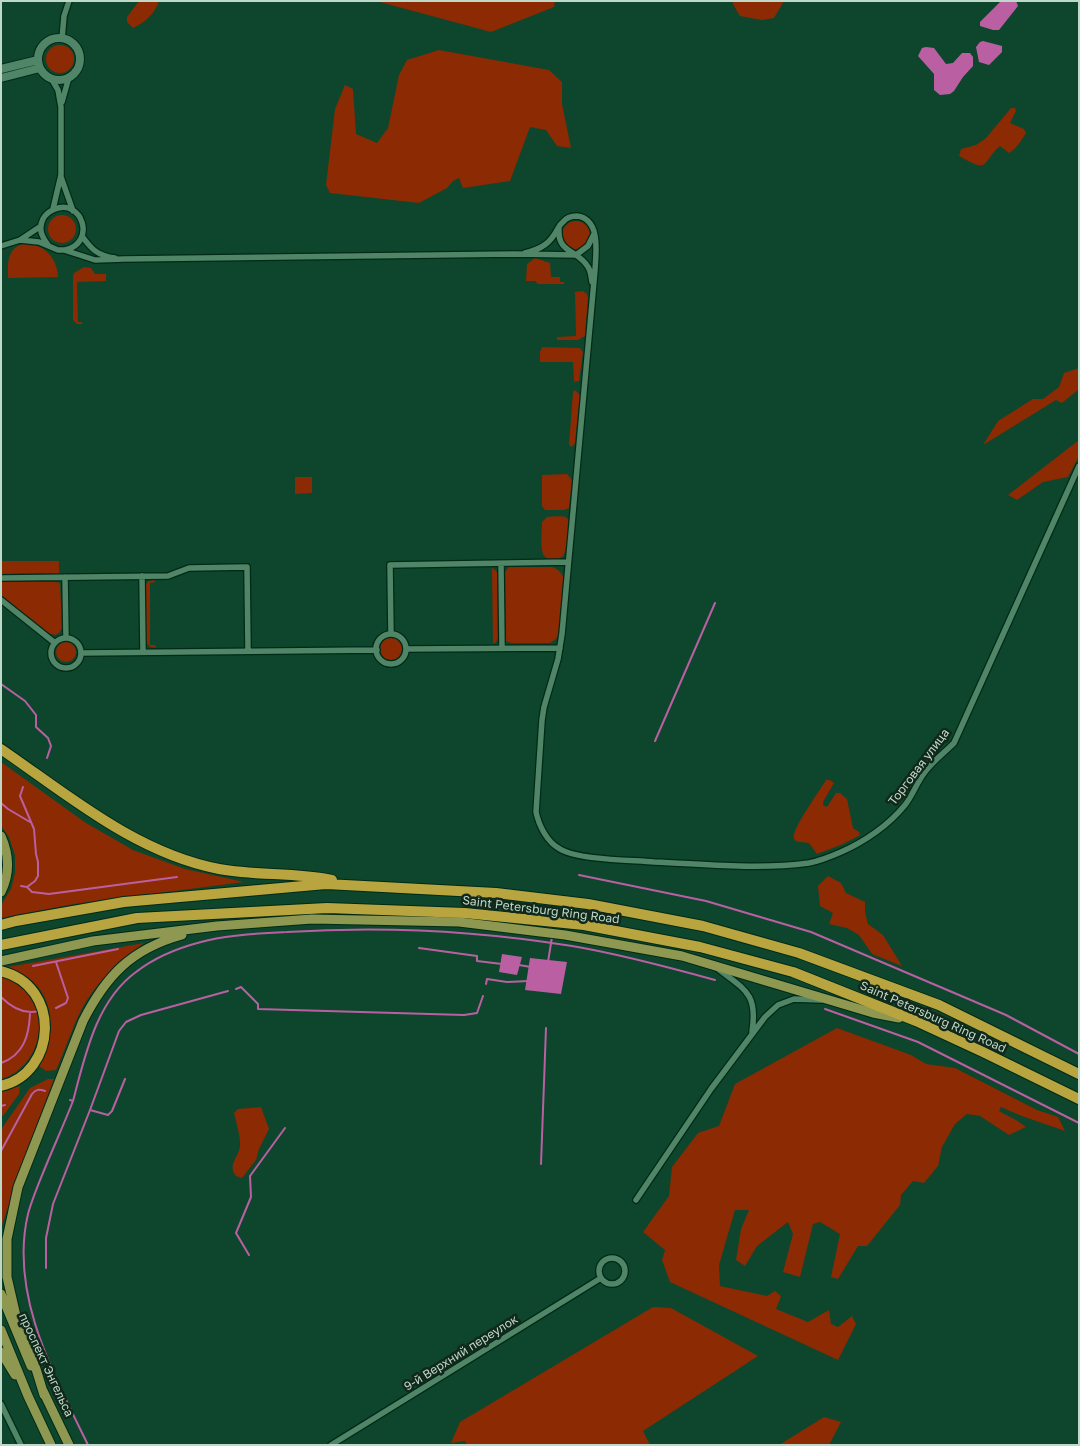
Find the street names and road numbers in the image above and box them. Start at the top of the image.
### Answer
street label: Торговая улица [886,726,952,808]
street label: Saint Petersburg Ring Road [462,893,620,927]
street label: Saint Petersburg Ring Road [858,978,1008,1056]
street label: проспект Энгельса [16,1311,76,1419]
street label: 9-й Верхний переулок [401,1312,521,1394]

